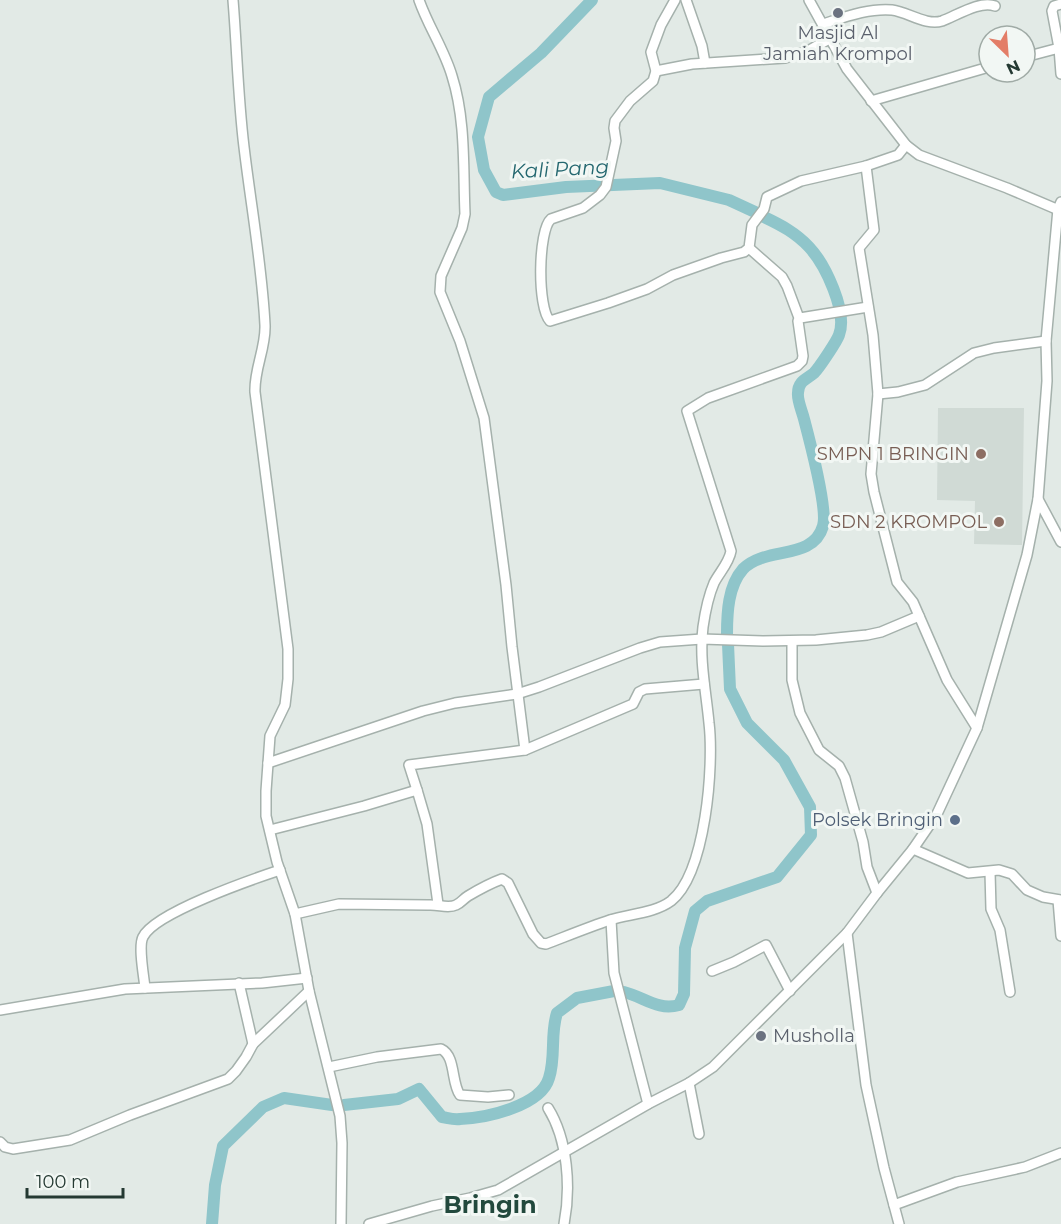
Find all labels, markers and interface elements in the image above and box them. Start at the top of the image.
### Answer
marker: Masjid Al Jamiah Krompol [831,6,845,20]
place label: Masjid Al Jamiah Krompol [762,22,913,65]
north arrow [977,24,1037,84]
text: N [1003,56,1023,78]
water label: Kali Pang [510,154,610,184]
place label: SMPN 1 BRINGIN [817,443,969,465]
marker: SMPN 1 BRINGIN [974,447,988,461]
place label: SDN 2 KROMPOL [830,511,987,533]
marker: SDN 2 KROMPOL [992,515,1006,529]
place label: Polsek Bringin [812,809,943,831]
marker: Polsek Bringin [948,813,962,827]
place label: Musholla [773,1025,855,1047]
marker: Musholla [754,1029,768,1043]
scale bar [27,1161,123,1199]
text: 100 m [36,1171,90,1193]
district label: Bringin [443,1190,537,1219]

